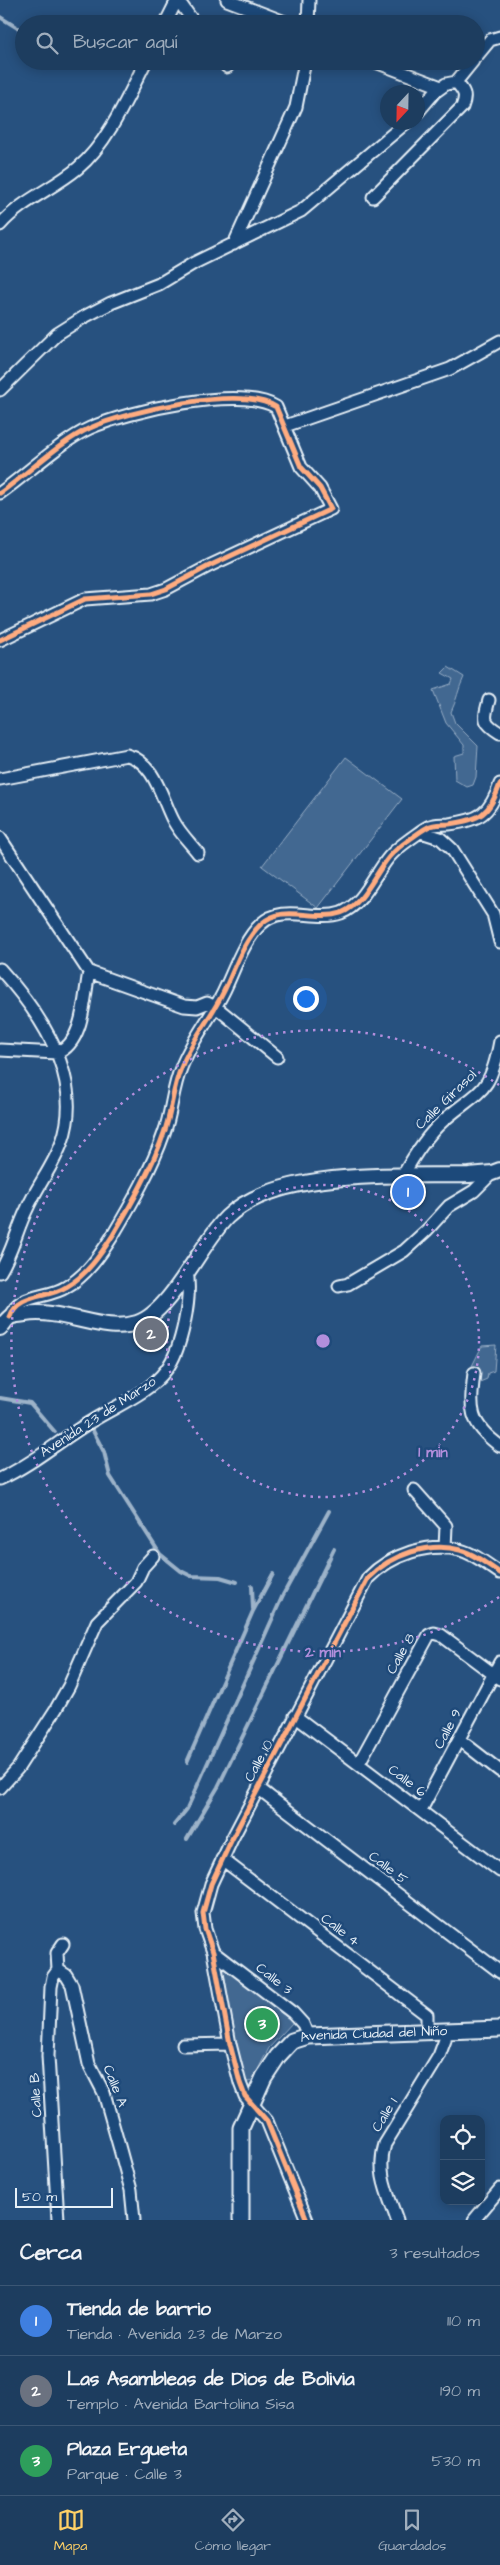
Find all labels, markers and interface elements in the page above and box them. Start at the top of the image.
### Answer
search box [15,15,485,70]
icon: search [33,29,61,57]
text: Buscar aquí [73,29,177,56]
north arrow [380,85,425,130]
your location [293,986,319,1012]
street label: Calle Girasol [411,1066,481,1134]
pin: 1 [392,1173,424,1211]
pin: 2 [135,1315,167,1353]
centre of rings [314,1332,332,1350]
street label: Avenida 23 de Marzo [36,1372,160,1462]
text: 1 min [418,1442,448,1463]
street label: Calle 8 [382,1630,420,1678]
text: 2 min [304,1642,342,1663]
street label: Calle 9 [429,1705,467,1752]
street label: Calle 10 [240,1736,279,1786]
street label: Calle 6 [384,1760,431,1802]
street label: Calle 5 [364,1847,412,1889]
street label: Calle 4 [316,1909,364,1952]
street label: Calle 3 [251,1958,297,2000]
pin: 3 [246,2005,278,2043]
street label: Avenida Ciudad del Niño [297,2021,448,2048]
street label: Calle A [98,2062,132,2110]
street label: Calle B [24,2072,48,2118]
street label: Calle 1 [367,2094,403,2136]
map controls [440,2115,485,2205]
button: locate [440,2115,485,2160]
button: layers [440,2160,485,2205]
scale bar [15,2185,112,2208]
text: 50 m [22,2187,57,2207]
text: Cerca [20,2238,82,2267]
text: 3 resultados [389,2242,480,2264]
text: Tienda de barrio [67,2296,211,2323]
text: 1 [35,2310,37,2332]
text: 110 m [447,2310,480,2332]
text: Tienda · Avenida 23 de Marzo [67,2323,282,2345]
text: Las Asambleas de Dios de Bolivia [67,2366,355,2393]
text: 2 [31,2380,41,2402]
text: 190 m [440,2380,480,2402]
text: Templo · Avenida Bartolina Sisa [67,2393,294,2415]
text: Plaza Ergueta [67,2436,187,2463]
text: 3 [32,2450,40,2472]
text: 530 m [432,2450,480,2472]
text: Parque · Calle 3 [67,2463,182,2485]
tab: Mapa [54,2506,87,2556]
tab: Cómo llegar [195,2506,271,2556]
tab: Guardados [378,2506,446,2556]

